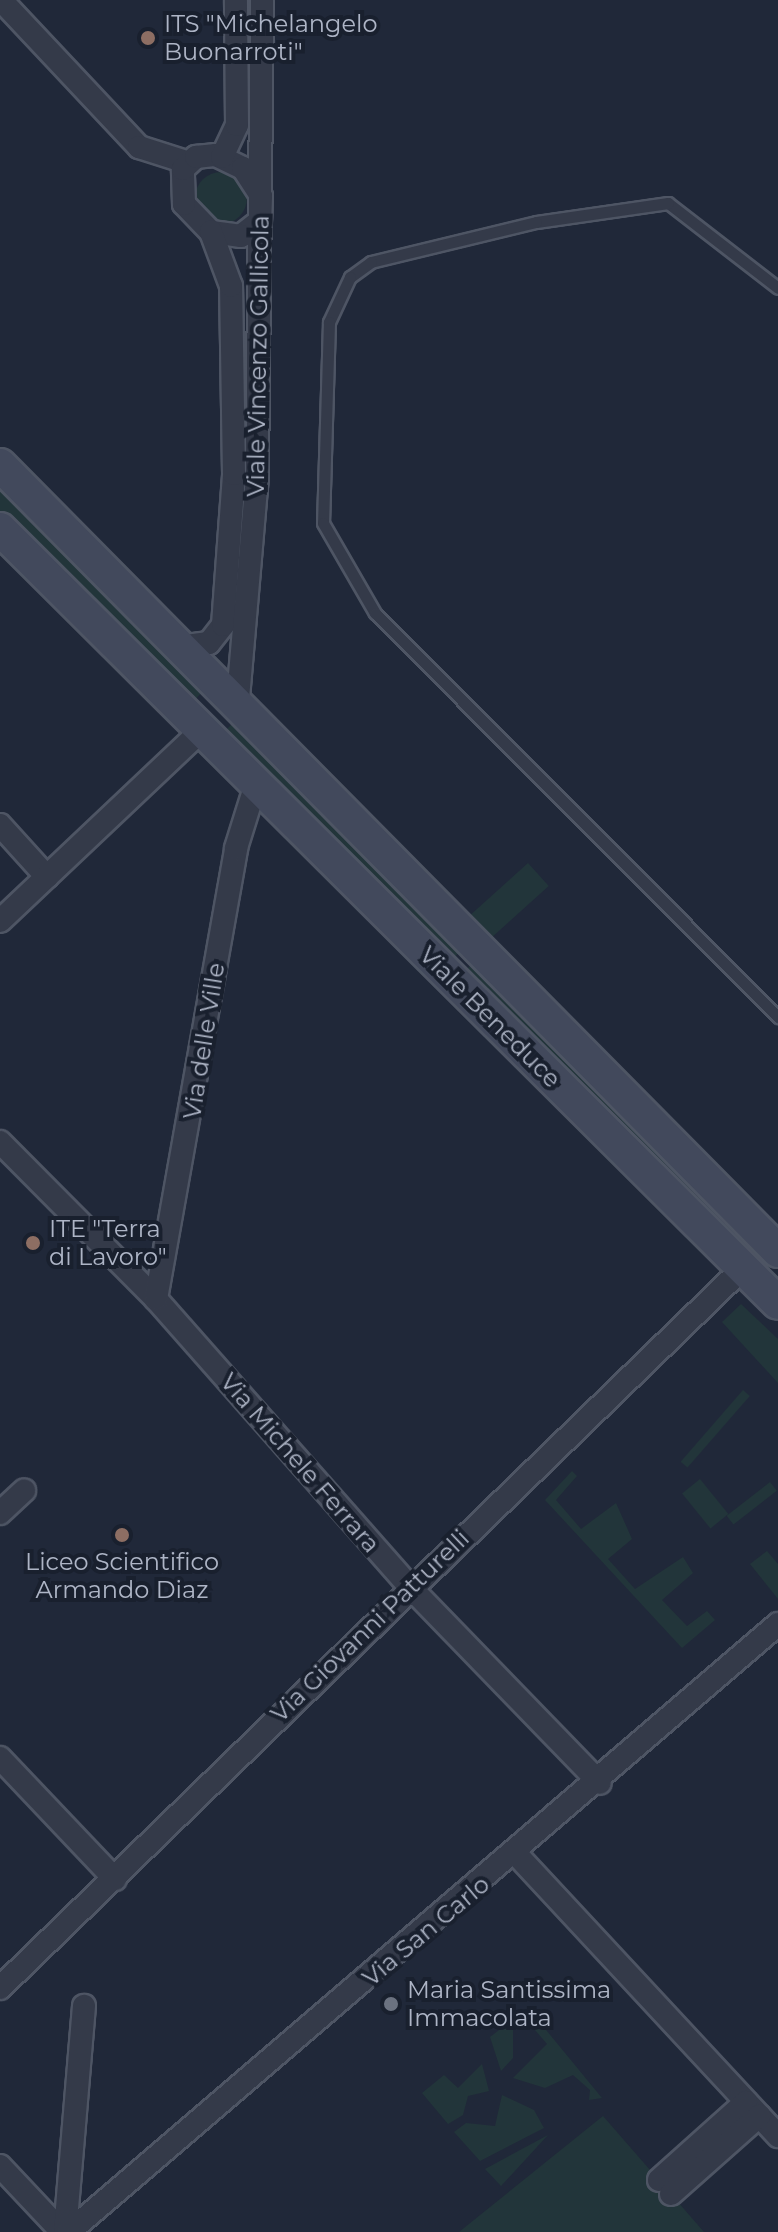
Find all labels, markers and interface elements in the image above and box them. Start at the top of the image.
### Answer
place label: ITS "Michelangelo Buonarroti" [164,10,377,66]
marker: ITS "Michelangelo Buonarroti" [139,29,157,47]
street label: Viale Vincenzo Gallicola [241,215,275,497]
street label: Viale Beneduce [413,940,567,1094]
street label: Via delle Ville [177,961,231,1121]
place label: ITE "Terra di Lavoro" [49,1215,167,1271]
marker: ITE "Terra di Lavoro" [24,1234,42,1252]
street label: Via Michele Ferrara [214,1367,386,1559]
street label: Via Giovanni Patturelli [265,1524,475,1728]
marker: Liceo Scientifico Armando Diaz [113,1526,131,1544]
place label: Liceo Scientifico Armando Diaz [25,1548,219,1604]
street label: Via San Carlo [357,1870,495,1992]
place label: Maria Santissima Immacolata [407,1976,611,2032]
marker: Maria Santissima Immacolata [382,1995,400,2013]

